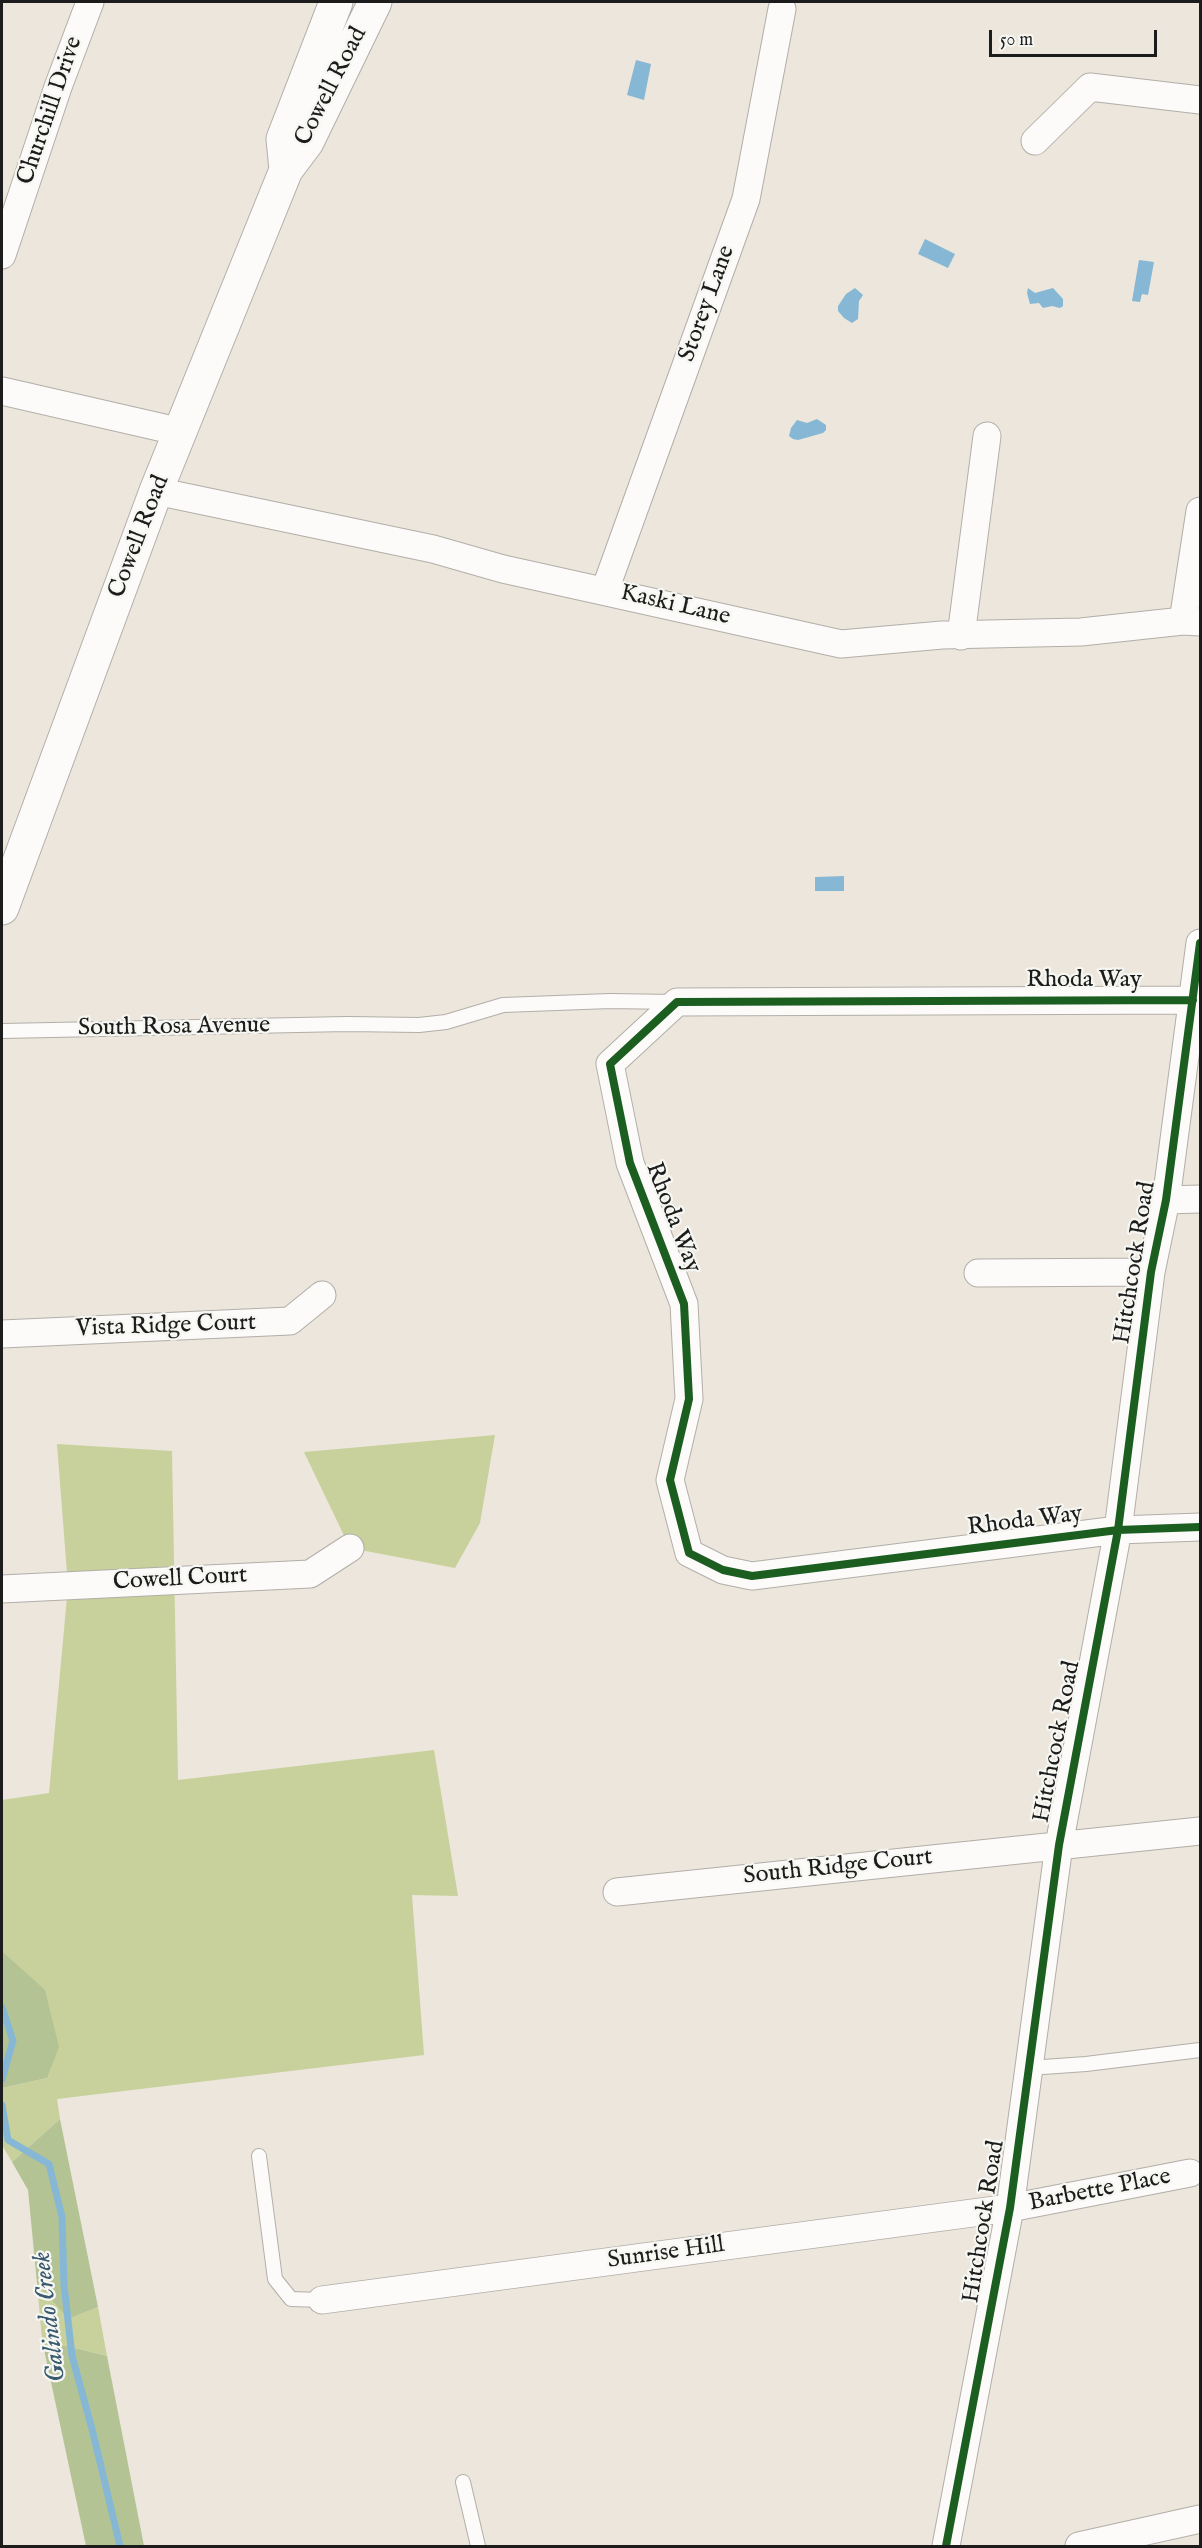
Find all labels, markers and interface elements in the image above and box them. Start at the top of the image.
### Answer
scale bar [992,18,1160,56]
street label: Cowell Road [290,23,374,151]
text: 50 m [1000,29,1033,52]
street label: Churchill Drive [12,33,90,189]
street label: Storey Lane [674,242,742,366]
street label: Cowell Road [103,472,177,602]
street label: Kaski Lane [617,579,733,633]
street label: Rhoda Way [1026,967,1142,995]
street label: South Rosa Avenue [78,1012,270,1044]
street label: Rhoda Way [638,1159,706,1277]
street label: Hitchcock Road [1109,1180,1163,1346]
street label: Vista Ridge Court [75,1309,257,1345]
street label: Rhoda Way [966,1501,1084,1543]
street label: Cowell Court [112,1562,248,1598]
street label: Hitchcock Road [1028,1659,1088,1825]
street label: South Ridge Court [742,1844,934,1892]
street label: Hitchcock Road [958,2139,1012,2305]
street label: Barbette Place [1027,2163,1173,2219]
street label: Sunrise Hill [606,2232,726,2276]
water label: Galindo Creek [28,2250,74,2384]

